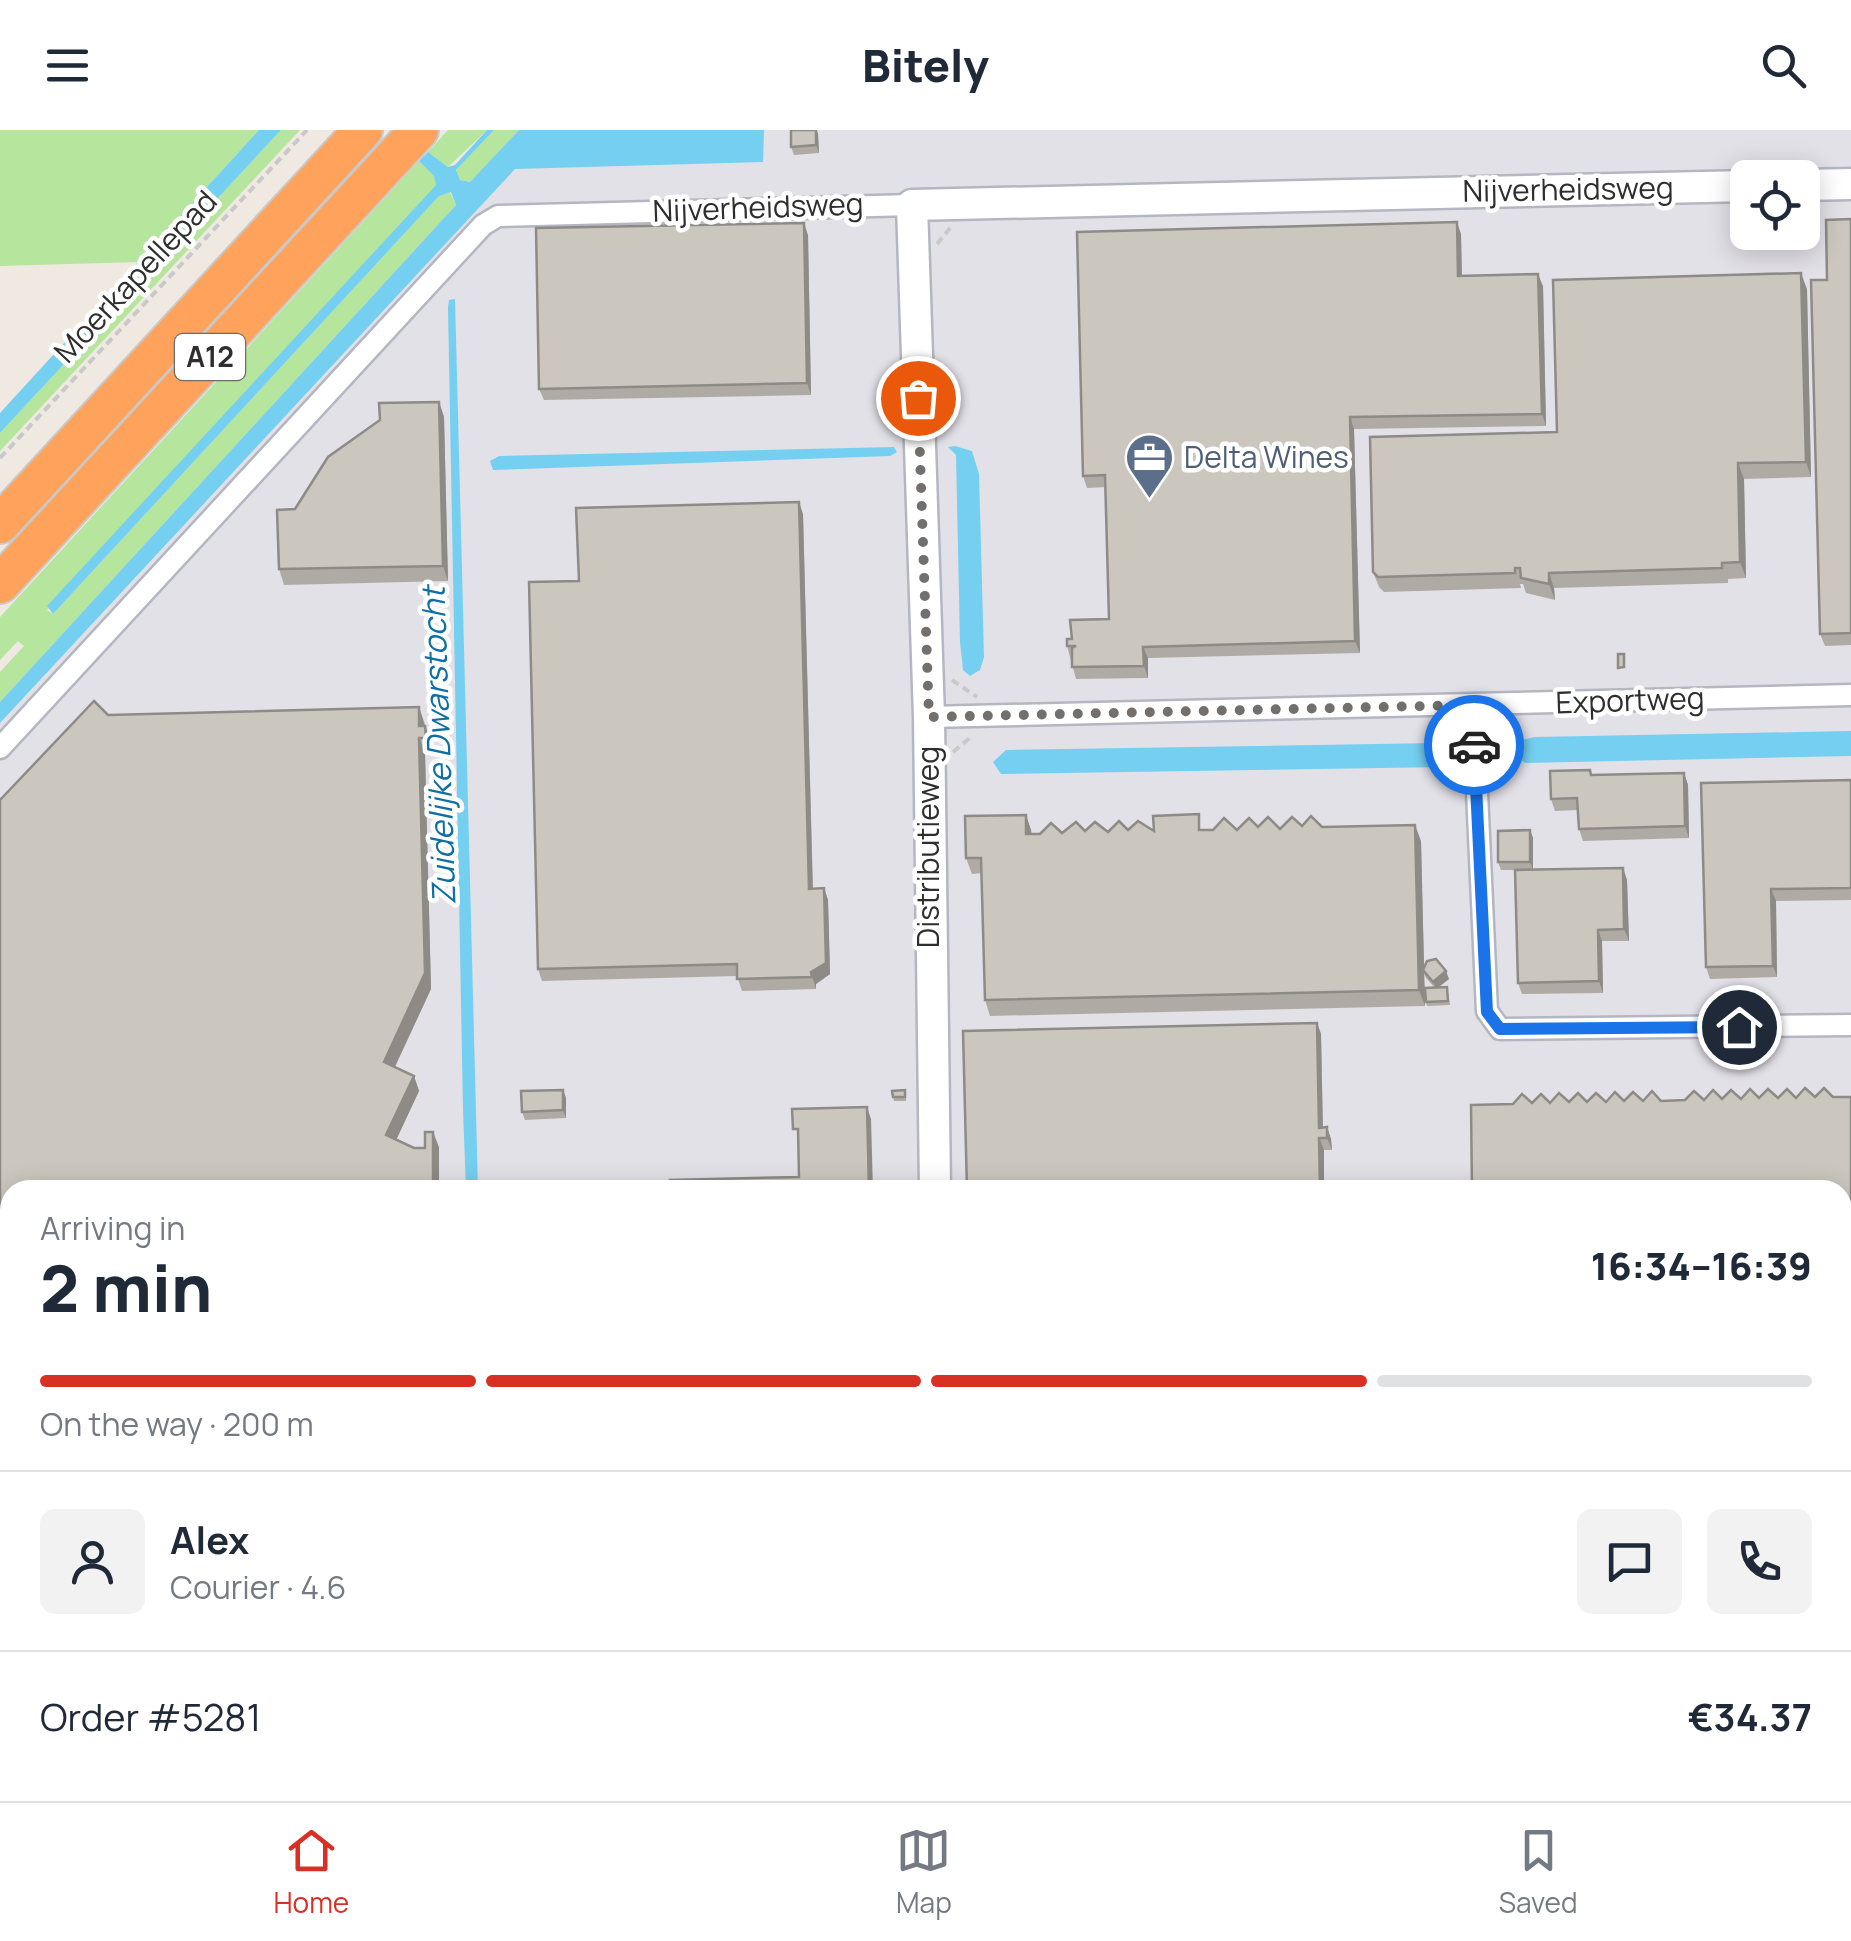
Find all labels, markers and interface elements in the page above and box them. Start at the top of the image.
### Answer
text: Bitely [862,34,989,96]
icon: menu [40,38,95,93]
icon: search [1756,38,1811,93]
map controls [1730,160,1820,250]
button: locate [1730,160,1820,250]
street label: Nijverheidsweg [1462,166,1674,211]
street label: Moerkapellepad [44,181,225,371]
street label: Nijverheidsweg [652,182,864,231]
road number: A12 [175,334,245,380]
pin [876,356,961,441]
icon: bag [891,371,946,426]
office icon: Delta Wines [1123,432,1175,500]
place label: Delta Wines [1184,436,1349,477]
water label: Zuidelijke Dwarstocht [410,583,466,906]
street label: Exportweg [1555,676,1705,723]
courier [1424,695,1524,795]
icon: car [1447,718,1502,773]
street label: Distributieweg [907,746,948,948]
pin [1697,985,1782,1070]
icon: home [1712,1000,1767,1055]
text: Arriving in [40,1206,185,1250]
text: 16:34–16:39 [1591,1239,1812,1291]
text: 2 min [40,1243,212,1332]
text: On the way · 200 m [40,1402,314,1446]
button: person [40,1509,145,1614]
button: chat [1577,1509,1682,1614]
button: phone [1707,1509,1812,1614]
text: Alex [170,1513,249,1565]
text: Courier · 4.6 [170,1565,346,1609]
text: Order #5281 [40,1690,261,1742]
text: €34.37 [1688,1690,1812,1742]
tab: Home [273,1823,349,1921]
tab: Map [896,1823,952,1921]
tab: Saved [1499,1823,1578,1921]

